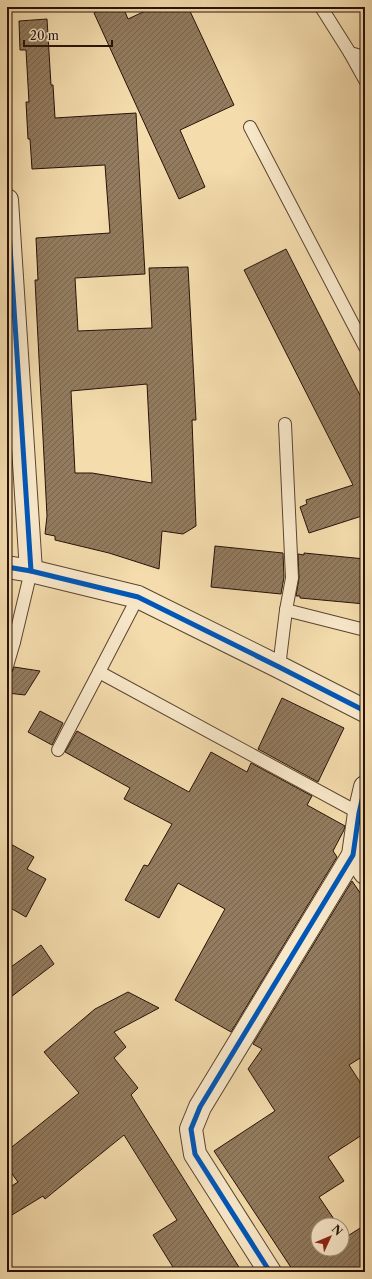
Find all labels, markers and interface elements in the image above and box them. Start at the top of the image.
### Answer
scale bar [24,22,112,48]
text: 20 m [30,28,59,43]
north arrow [310,1217,350,1257]
text: N [329,1222,346,1239]

